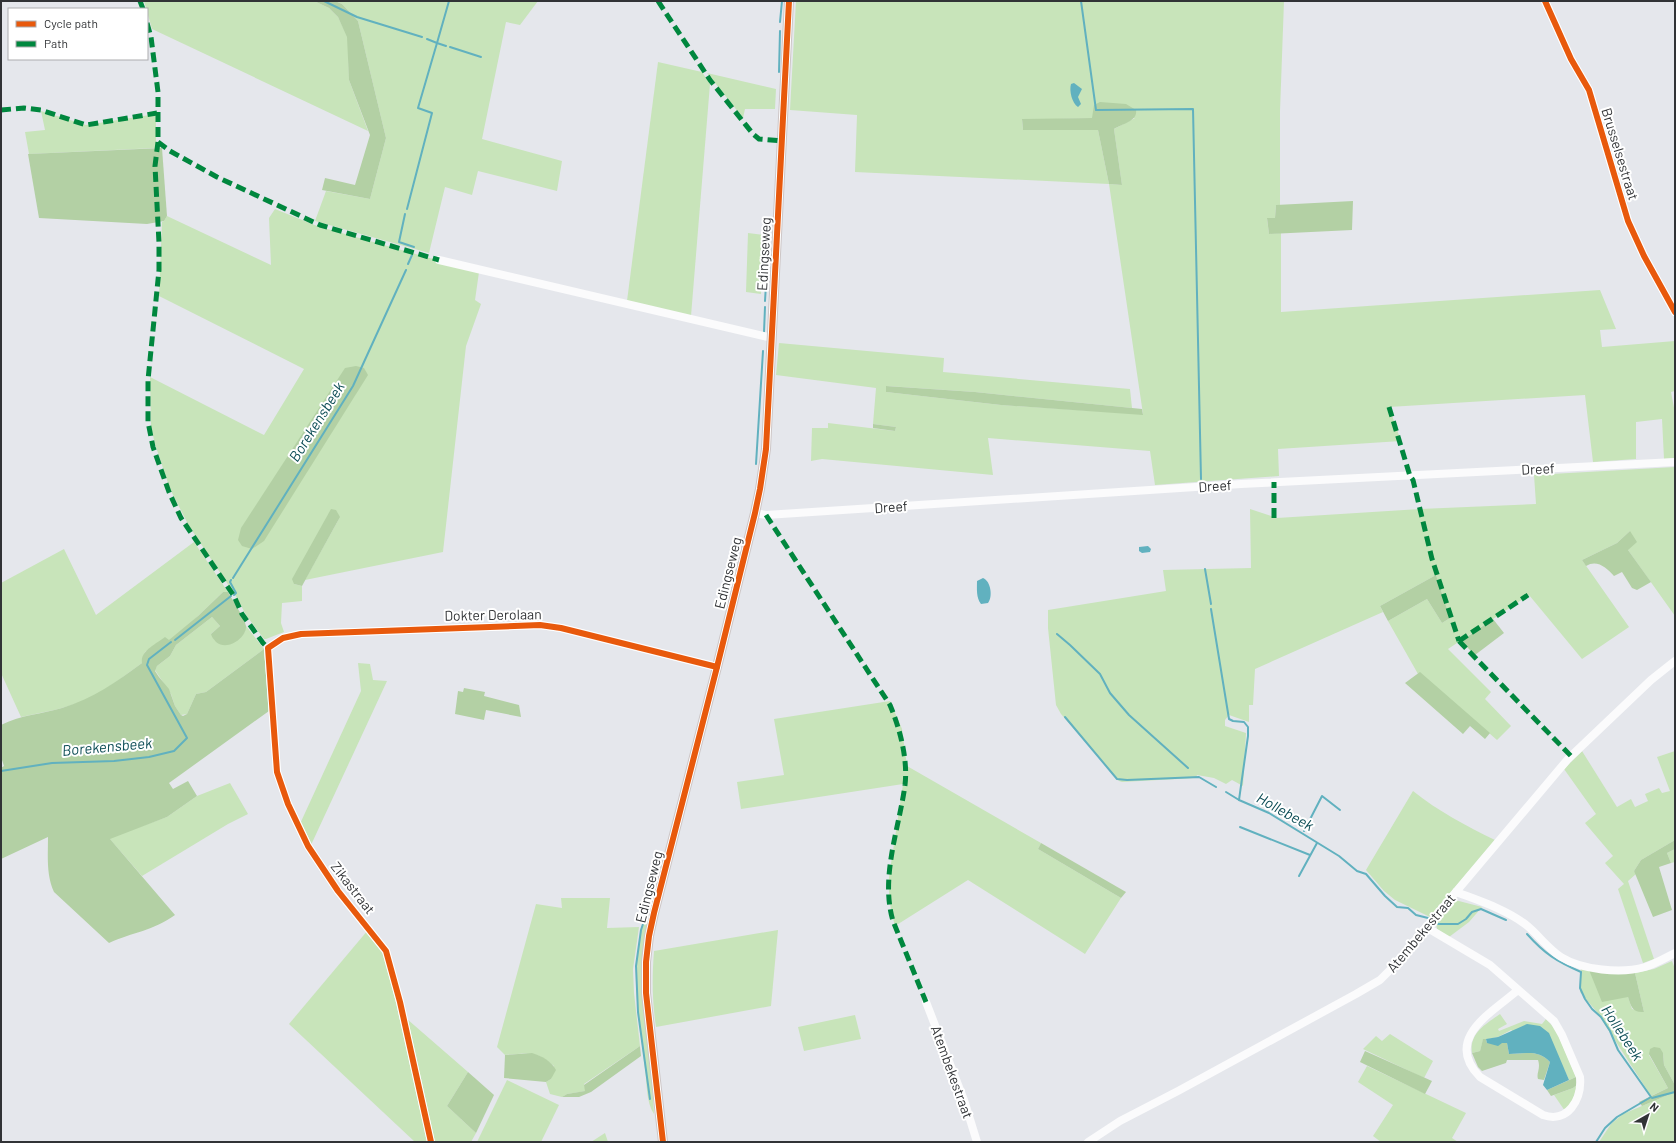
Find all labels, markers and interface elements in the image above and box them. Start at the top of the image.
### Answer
legend [8,8,148,60]
text: Cycle path [44,16,98,30]
text: Path [44,36,68,50]
street label: Brusselsestraat [1598,106,1643,202]
street label: Edingseweg [753,217,774,291]
water label: Borekensbeek [285,378,348,465]
street label: Dreef [1521,459,1555,478]
street label: Dreef [1198,476,1232,495]
street label: Dreef [874,497,908,516]
street label: Edingseweg [710,535,745,611]
street label: Dokter Derolaan [444,605,542,624]
water label: Borekensbeek [61,733,153,759]
water label: Hollebeek [1254,788,1318,834]
street label: Edingseweg [631,849,666,925]
street label: Zikastraat [328,858,379,917]
street label: Atembekestraat [1383,890,1458,976]
water label: Hollebeek [1598,1001,1648,1064]
street label: Atembekestraat [928,1023,977,1121]
north arrow [1628,1095,1668,1135]
text: N [1648,1099,1662,1114]

